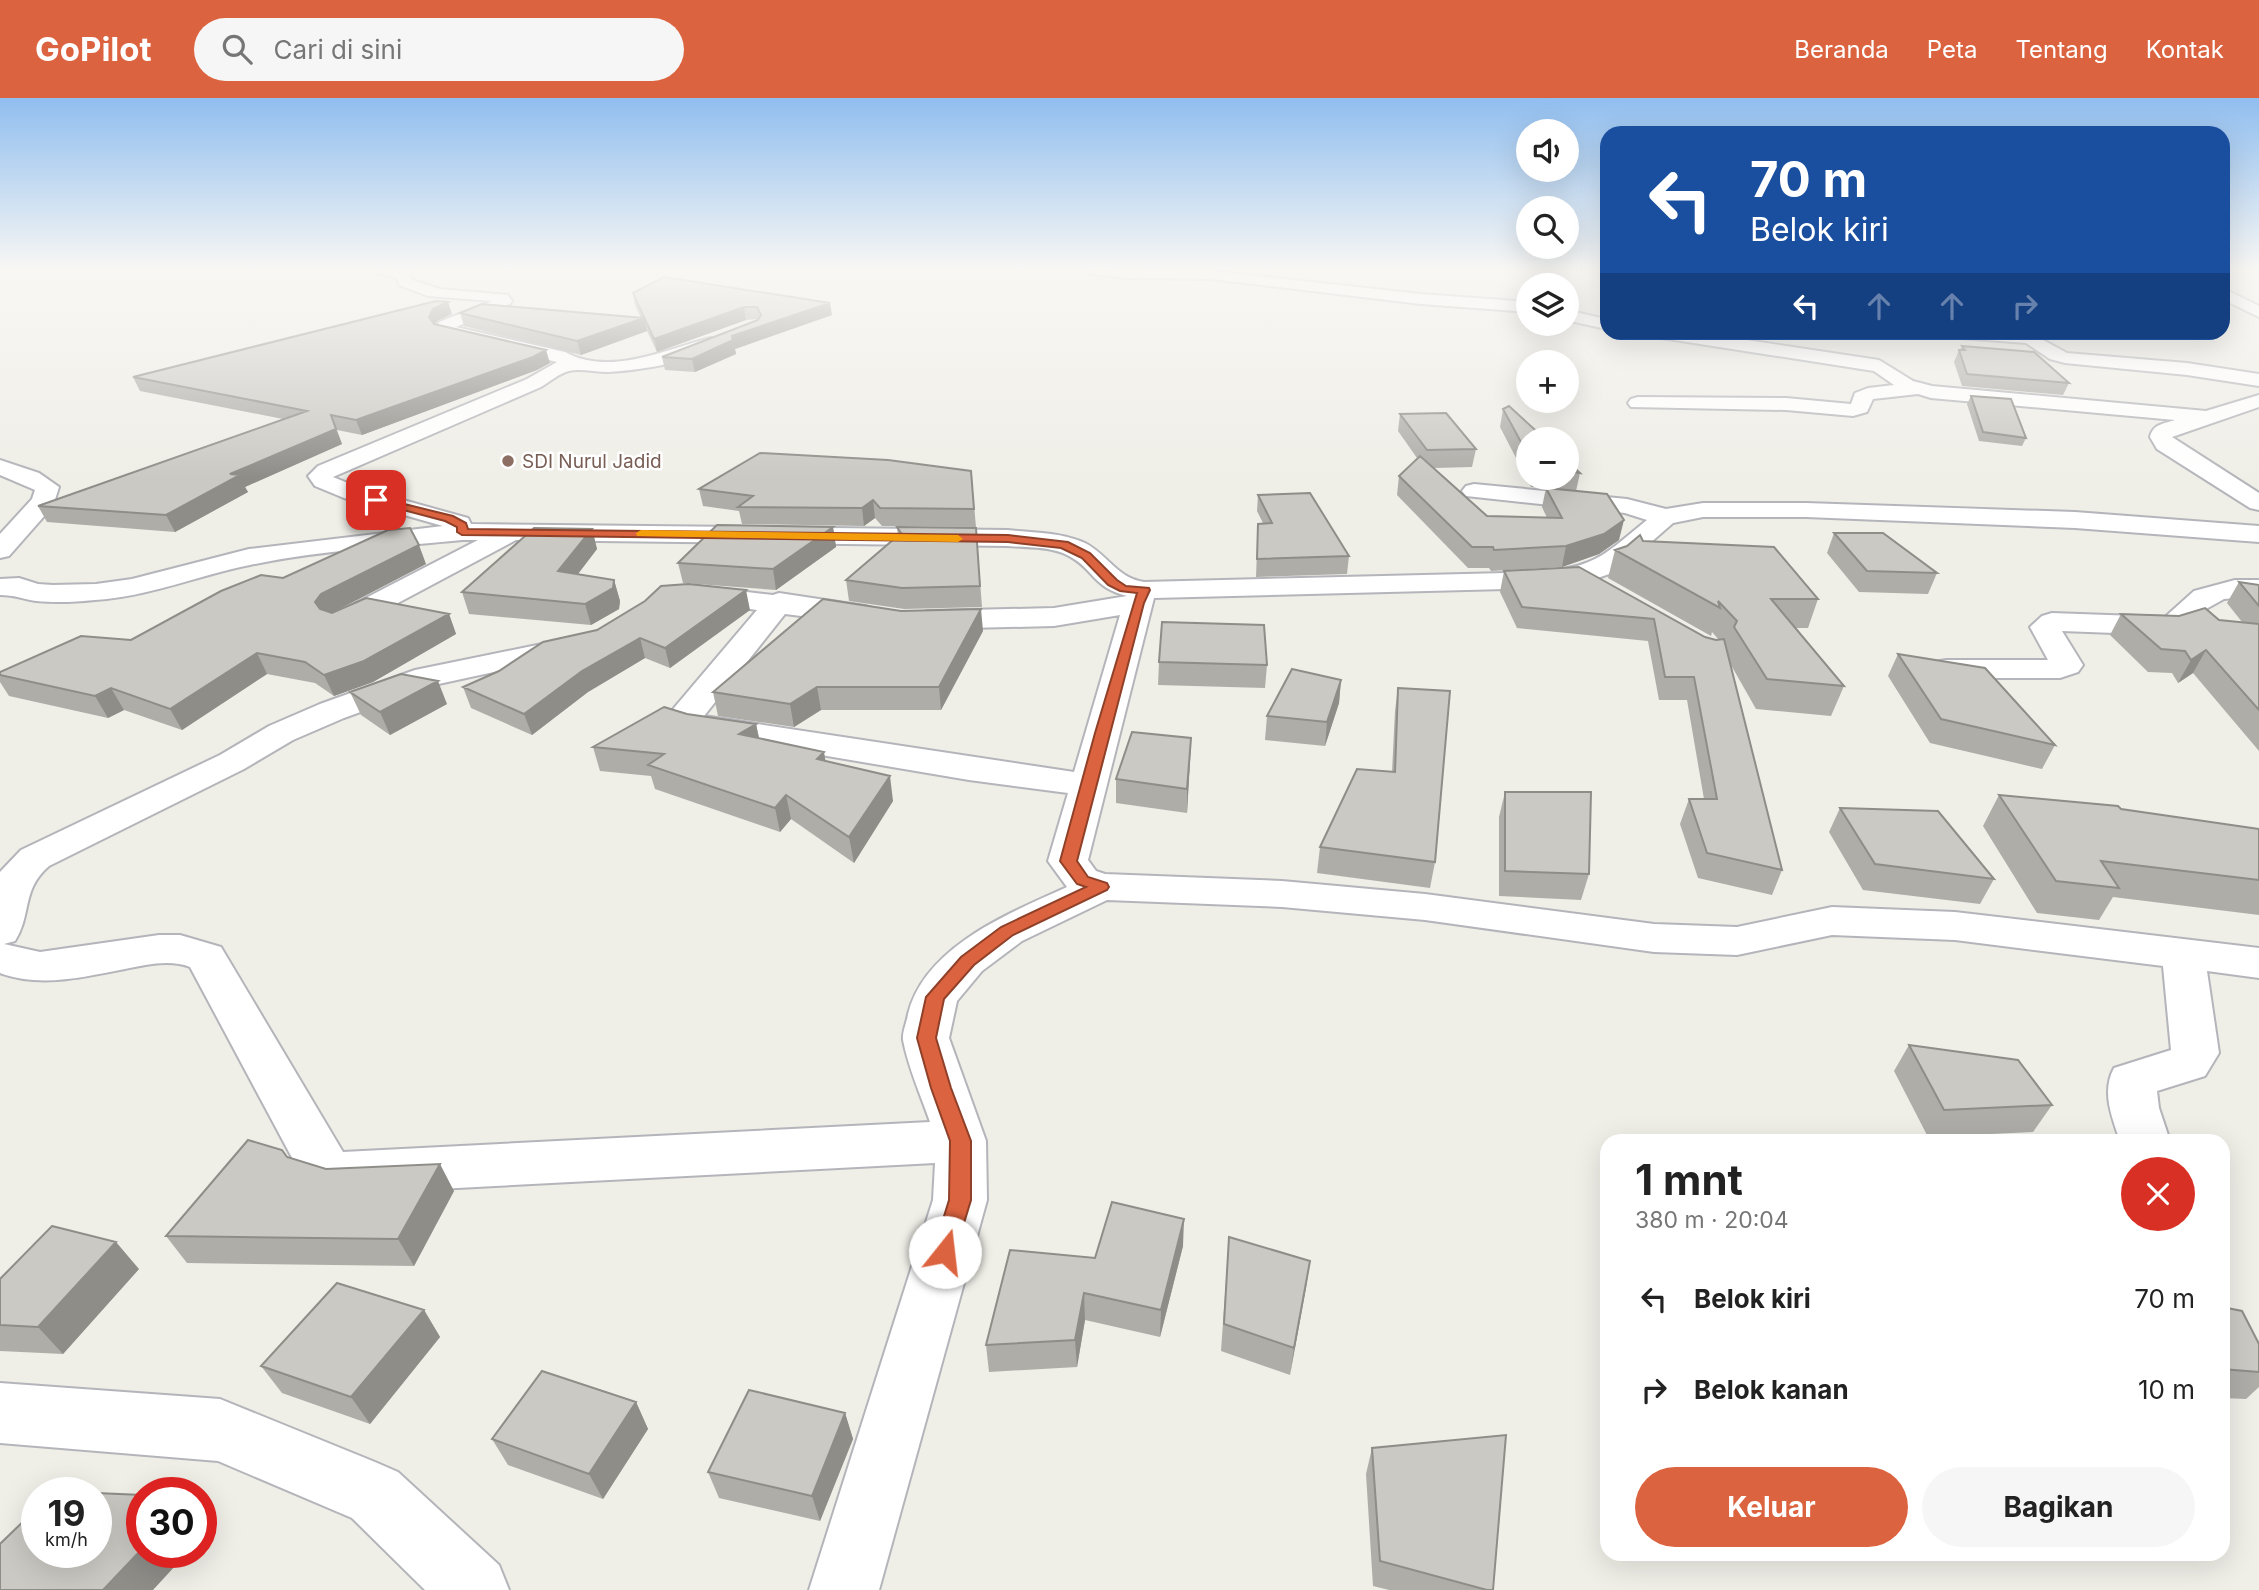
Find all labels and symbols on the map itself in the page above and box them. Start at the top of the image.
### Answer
place label: SDI Nurul Jadid [522,450,662,473]
marker: SDI Nurul Jadid [500,453,516,469]
pin [346,470,406,530]
position arrow [908,1215,982,1289]
speed limit sign: 30 [126,1477,217,1568]

